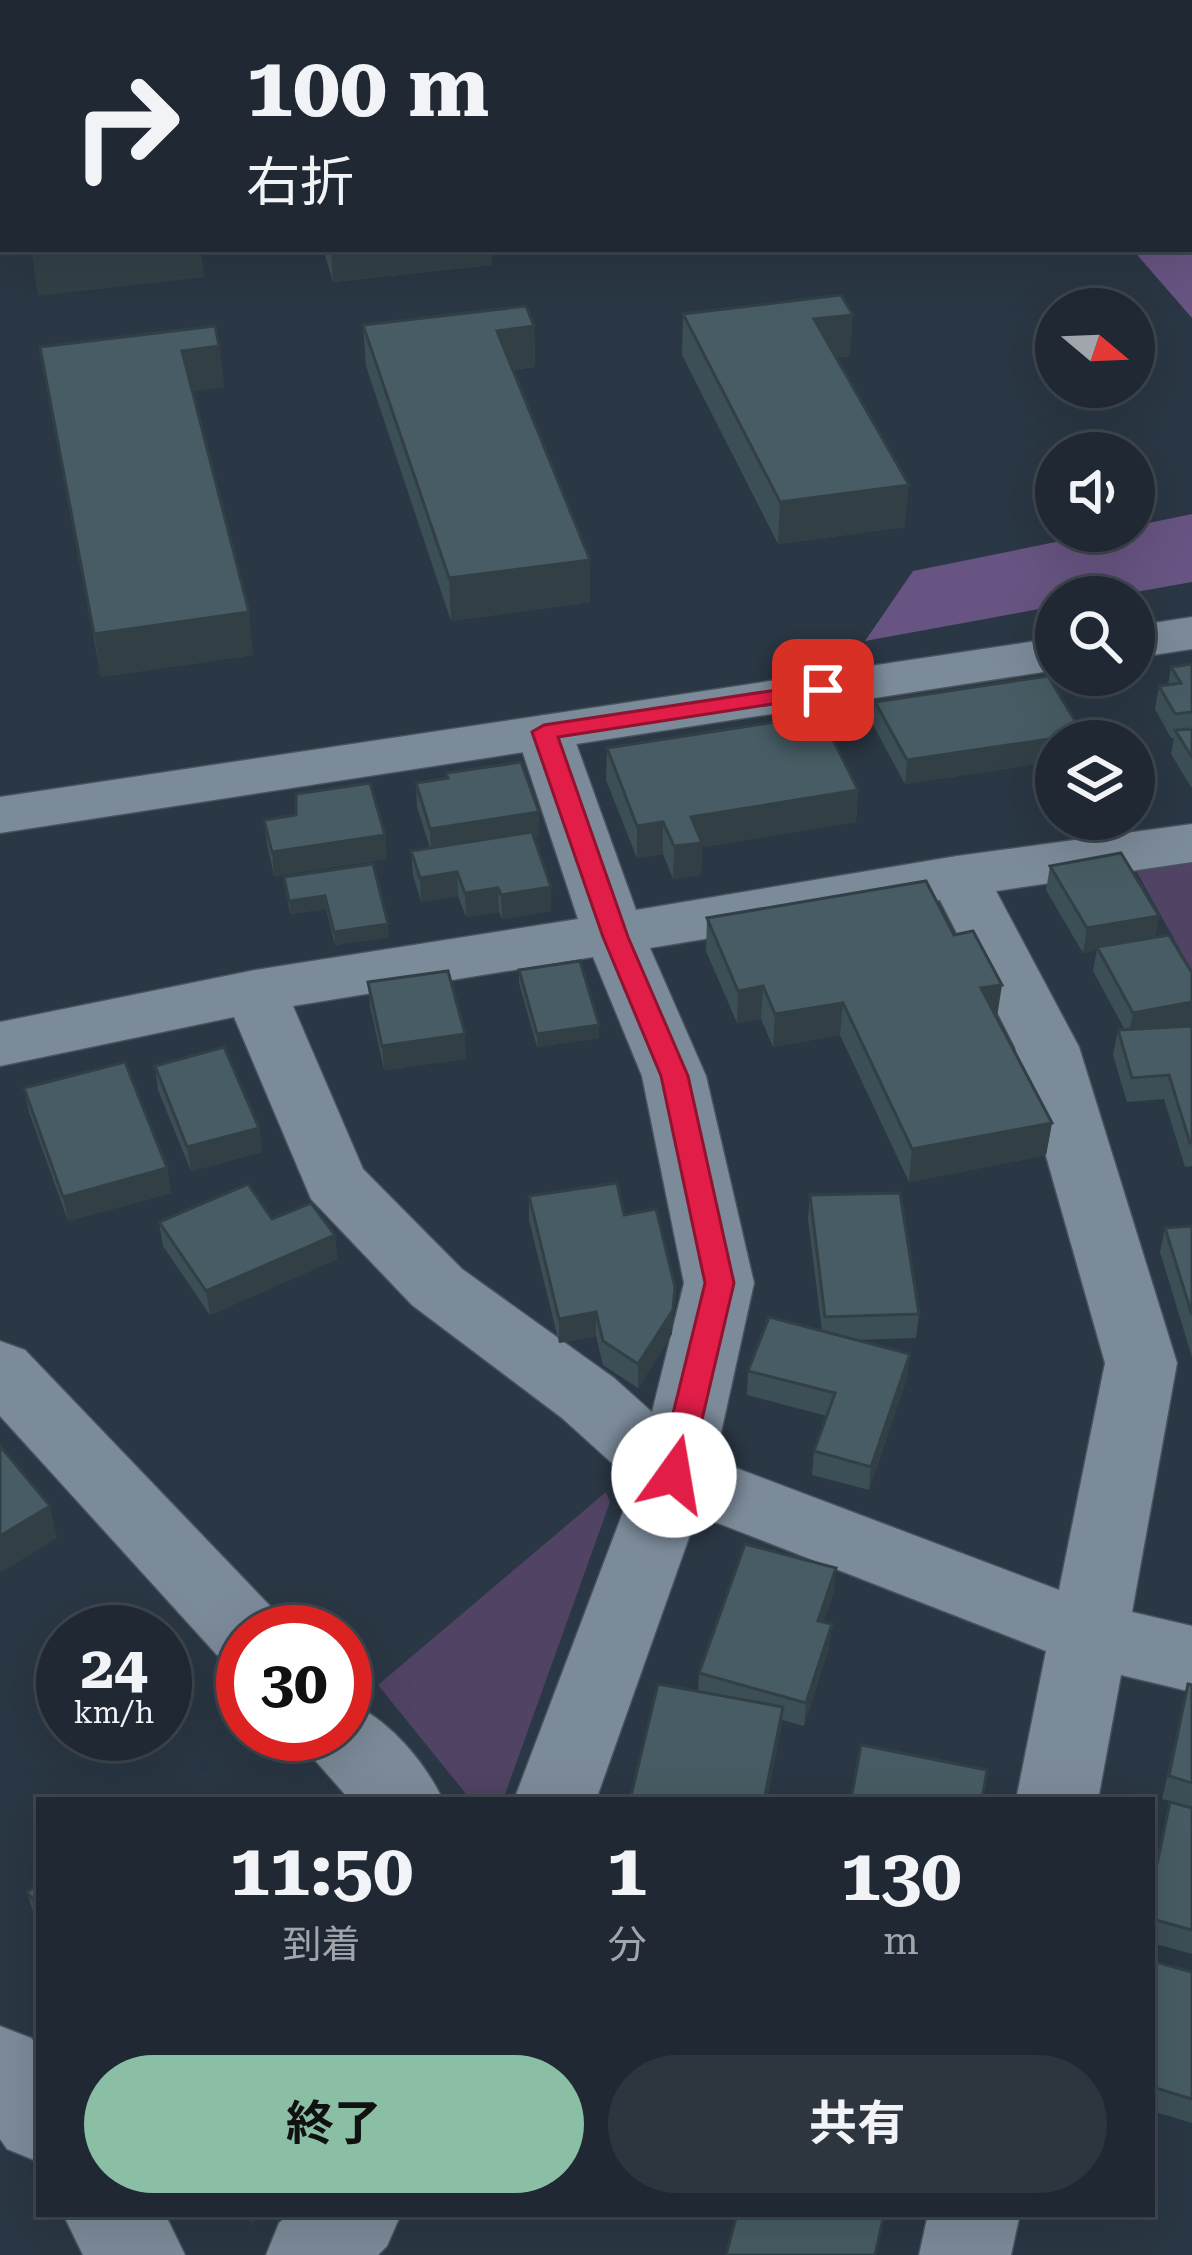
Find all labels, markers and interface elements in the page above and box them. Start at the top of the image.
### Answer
text: 100 m [246,38,489,136]
icon: right [48,48,204,204]
text: 右折 [246,151,354,214]
north arrow [1035,288,1155,408]
map controls [1035,288,1155,840]
button: sound [1035,432,1155,552]
button: search [1035,576,1155,696]
pin [772,639,874,741]
icon: arrive [790,657,856,723]
button: layers [1035,720,1155,840]
position arrow [611,1412,737,1538]
speed limit sign: 30 [216,1605,372,1761]
text: 24 [80,1632,148,1703]
text: km/h [74,1695,154,1730]
text: 11:50 [229,1828,413,1913]
text: 1 [607,1828,647,1913]
text: 130 [841,1833,962,1918]
text: m [883,1918,919,1964]
text: 到着 [282,1922,360,1968]
text: 分 [607,1922,646,1968]
button: 終了 [84,2055,584,2193]
button: 共有 [608,2055,1107,2193]

